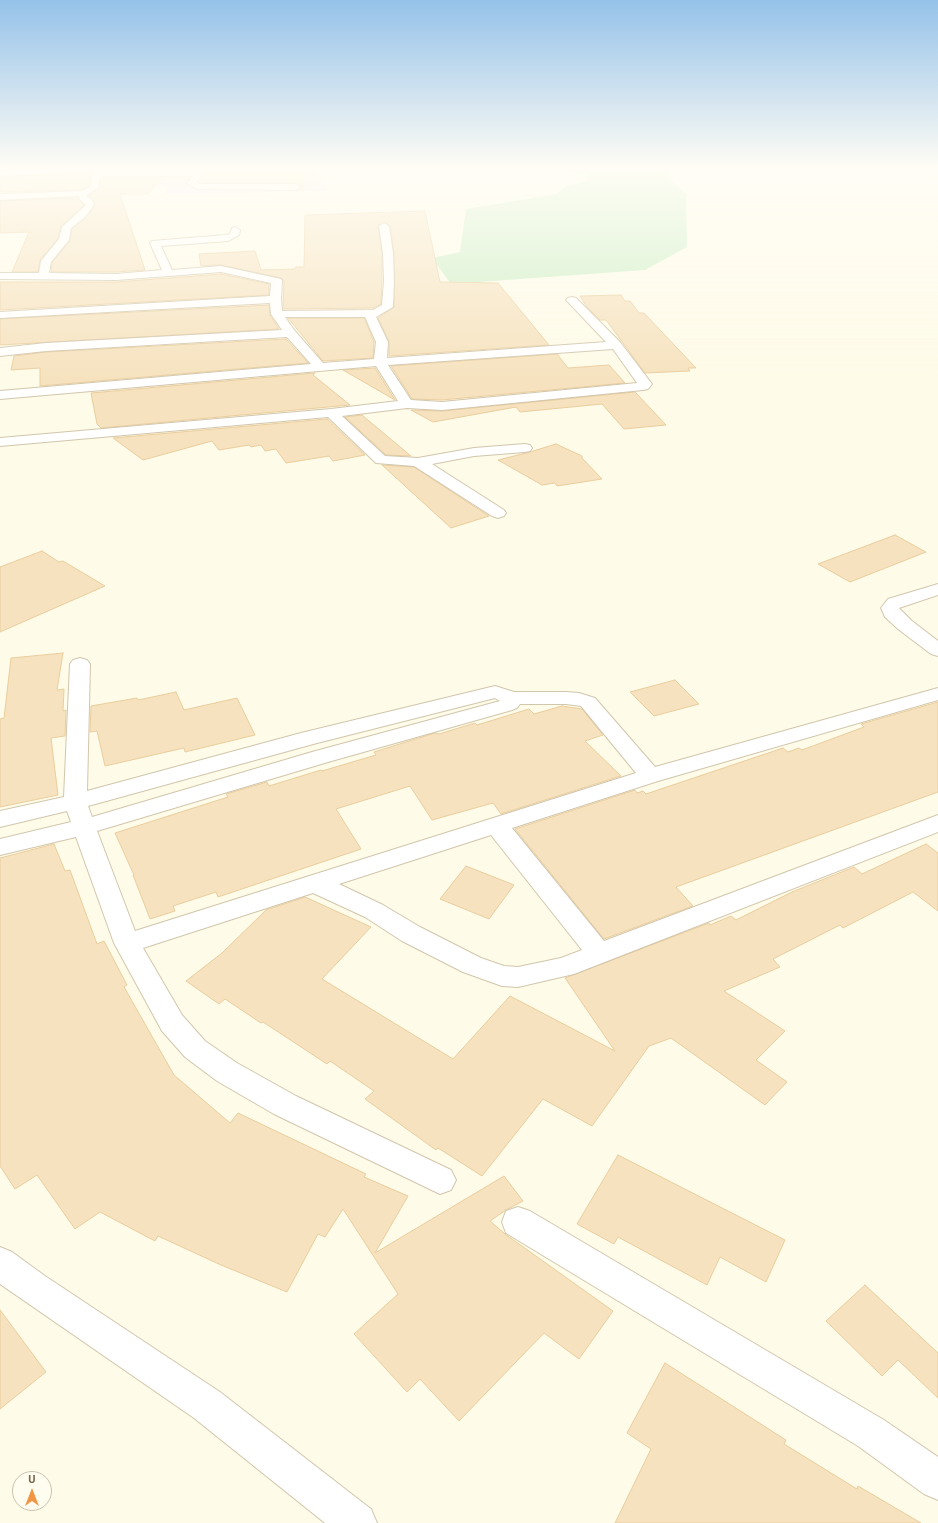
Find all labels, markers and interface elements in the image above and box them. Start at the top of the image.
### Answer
north arrow [12,1471,52,1511]
text: U [28,1473,36,1486]

